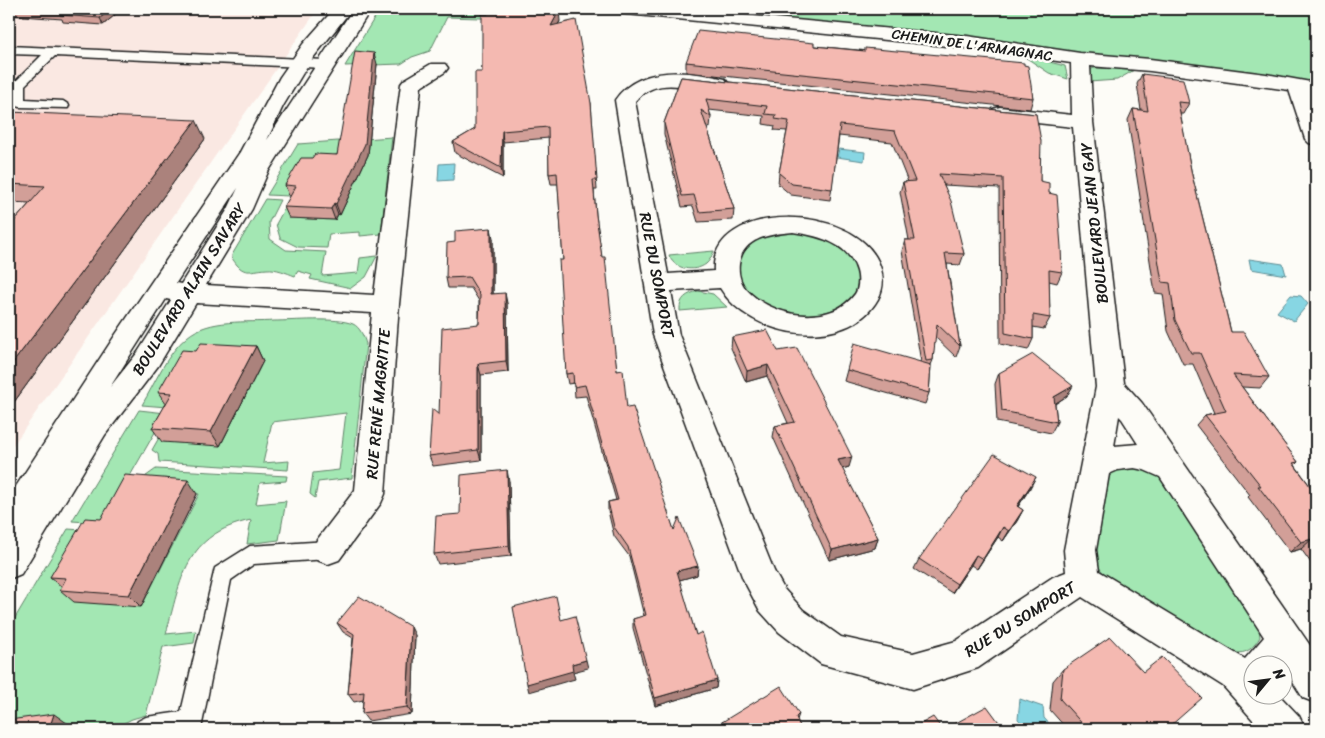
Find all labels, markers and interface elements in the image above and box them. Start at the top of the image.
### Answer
street label: CHEMIN DE L'ARMAGNAC [890,21,1054,69]
street label: BOULEVARD JEAN GAY [1071,141,1117,305]
street label: BOULEVARD ALAIN SAVARY [124,196,255,381]
street label: RUE DU SOMPORT [631,210,684,341]
street label: RUE RENÉ MAGRITTE [357,327,399,480]
street label: RUE DU SOMPORT [958,572,1083,665]
north arrow [1242,656,1292,706]
text: N [1265,663,1292,685]

